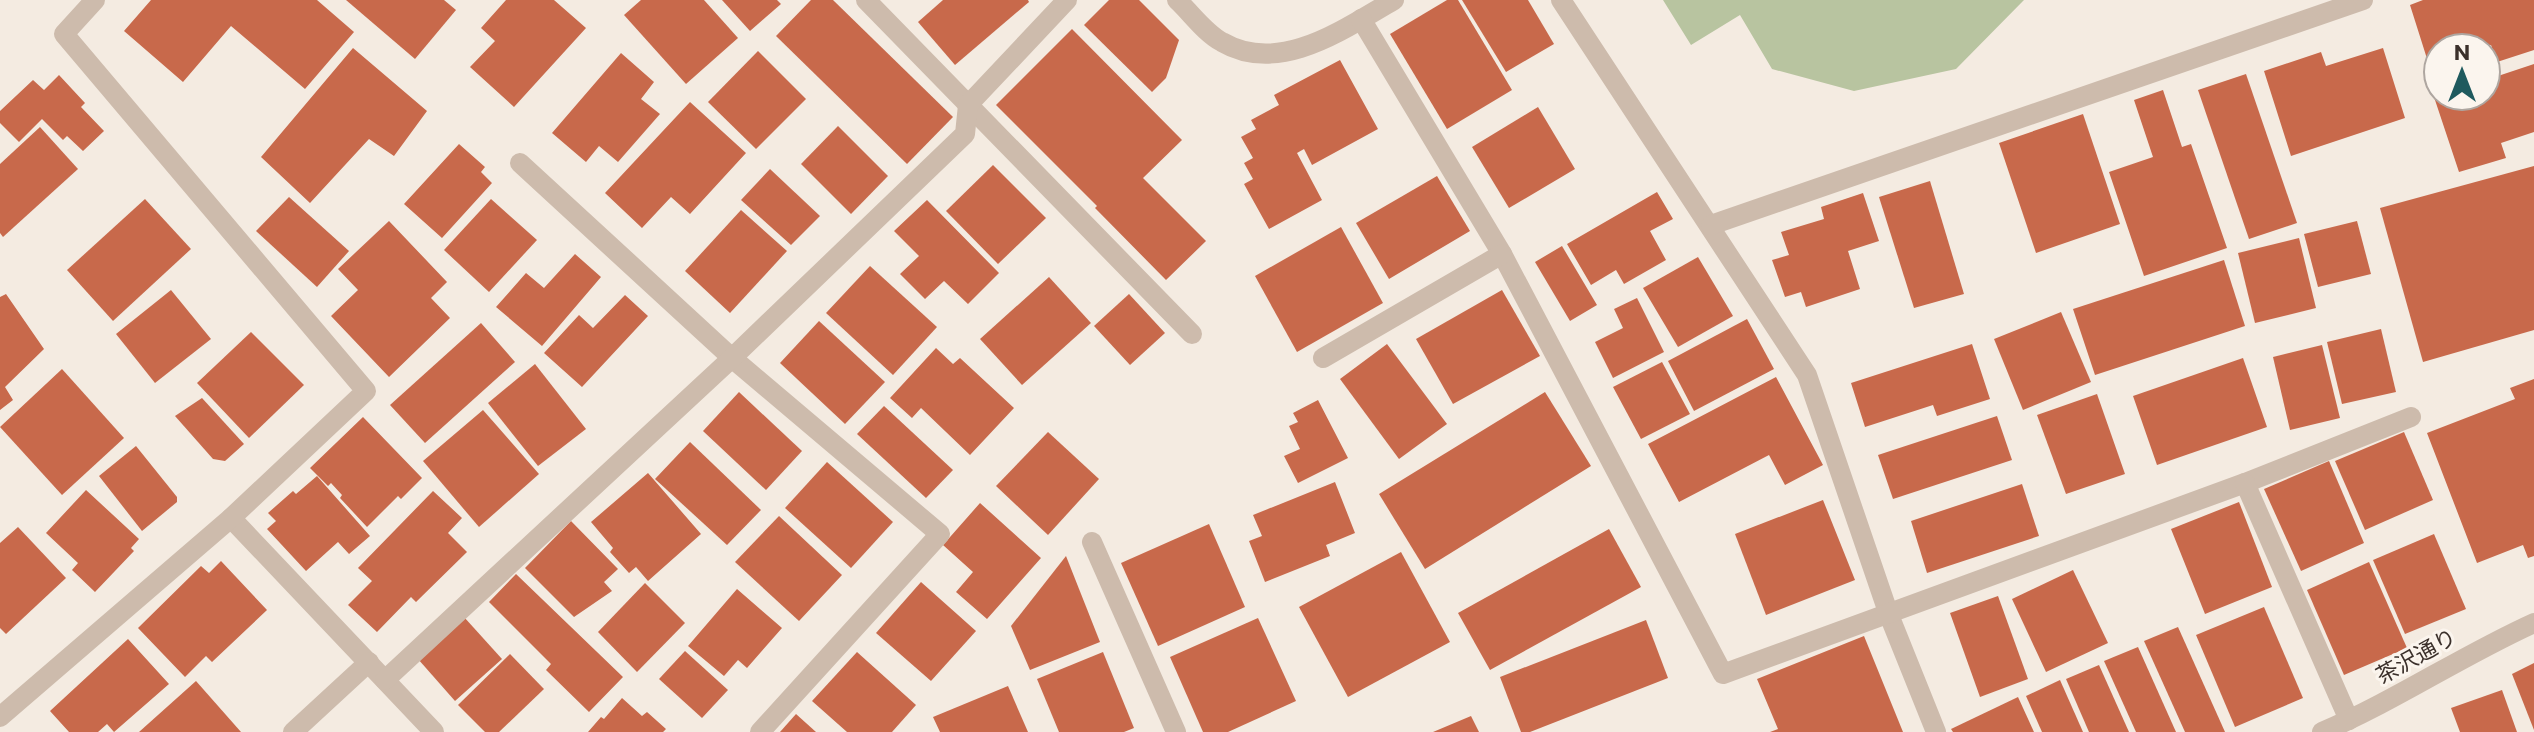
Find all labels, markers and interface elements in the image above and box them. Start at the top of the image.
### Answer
north arrow [2422,32,2502,112]
text: N [2454,38,2470,65]
street label: 茶沢通り [2371,622,2461,689]

